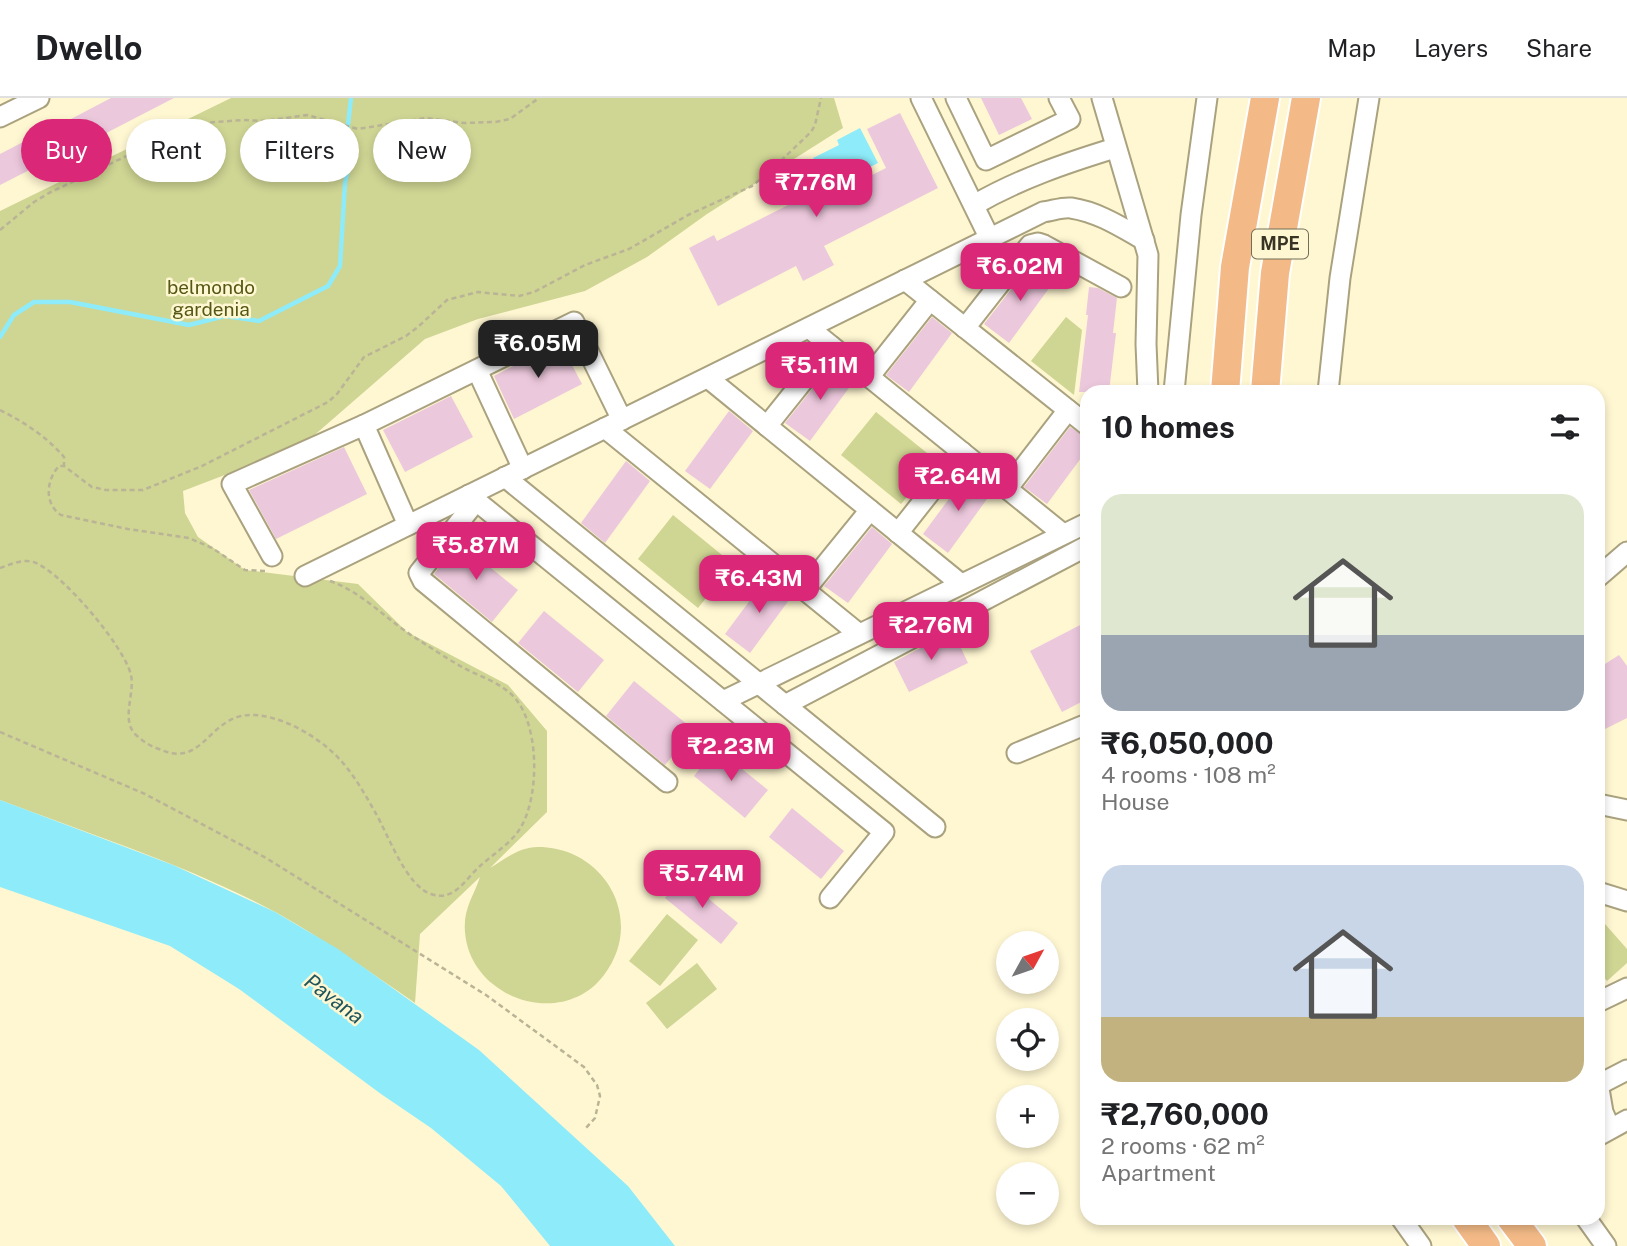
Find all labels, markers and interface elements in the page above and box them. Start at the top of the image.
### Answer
text: Dwello [35,29,143,67]
text: Map [1327,34,1376,62]
text: Layers [1414,34,1488,62]
text: Share [1526,34,1592,62]
chip: Buy [21,119,112,182]
chip: Rent [126,119,226,182]
chip: Filters [240,119,359,182]
chip: New [373,119,471,182]
pin: ₹7.76M [759,159,873,219]
text: ₹7.76M [775,168,857,195]
road number: MPE [1252,230,1308,258]
pin: ₹6.02M [963,244,1077,303]
text: ₹6.02M [977,252,1063,279]
park label: belmondo gardenia [167,276,255,320]
pin: ₹6.05M [481,320,595,380]
text: ₹6.05M [494,329,582,356]
pin: ₹5.11M [763,342,877,402]
text: ₹5.11M [781,351,859,378]
icon: filters [1546,408,1584,446]
text: 10 homes [1101,409,1235,445]
pin: ₹2.64M [901,454,1015,513]
text: ₹2.64M [915,462,1001,489]
pin: ₹5.87M [419,522,533,582]
text: ₹5.87M [432,531,520,558]
icon: home [1280,540,1406,666]
pin: ₹6.43M [702,556,816,615]
text: ₹6.43M [715,564,803,591]
pin: ₹2.76M [874,602,988,662]
text: ₹2.76M [889,611,973,638]
pin: ₹2.23M [674,724,788,783]
text: ₹6,050,000 [1101,725,1273,761]
text: ₹2.23M [687,732,775,759]
text: 4 rooms · 108 m² [1101,761,1276,788]
text: House [1101,788,1169,815]
pin: ₹5.74M [645,850,759,910]
text: ₹5.74M [660,859,744,886]
icon: home [1280,911,1406,1037]
north arrow [996,931,1059,994]
map controls [996,931,1059,1225]
water label: Pavana [300,968,369,1029]
button: locate [996,1008,1059,1071]
button: + [996,1085,1059,1148]
text: ₹2,760,000 [1101,1096,1269,1132]
text: 2 rooms · 62 m² [1101,1132,1265,1159]
text: Apartment [1101,1159,1216,1186]
button: − [996,1162,1059,1225]

